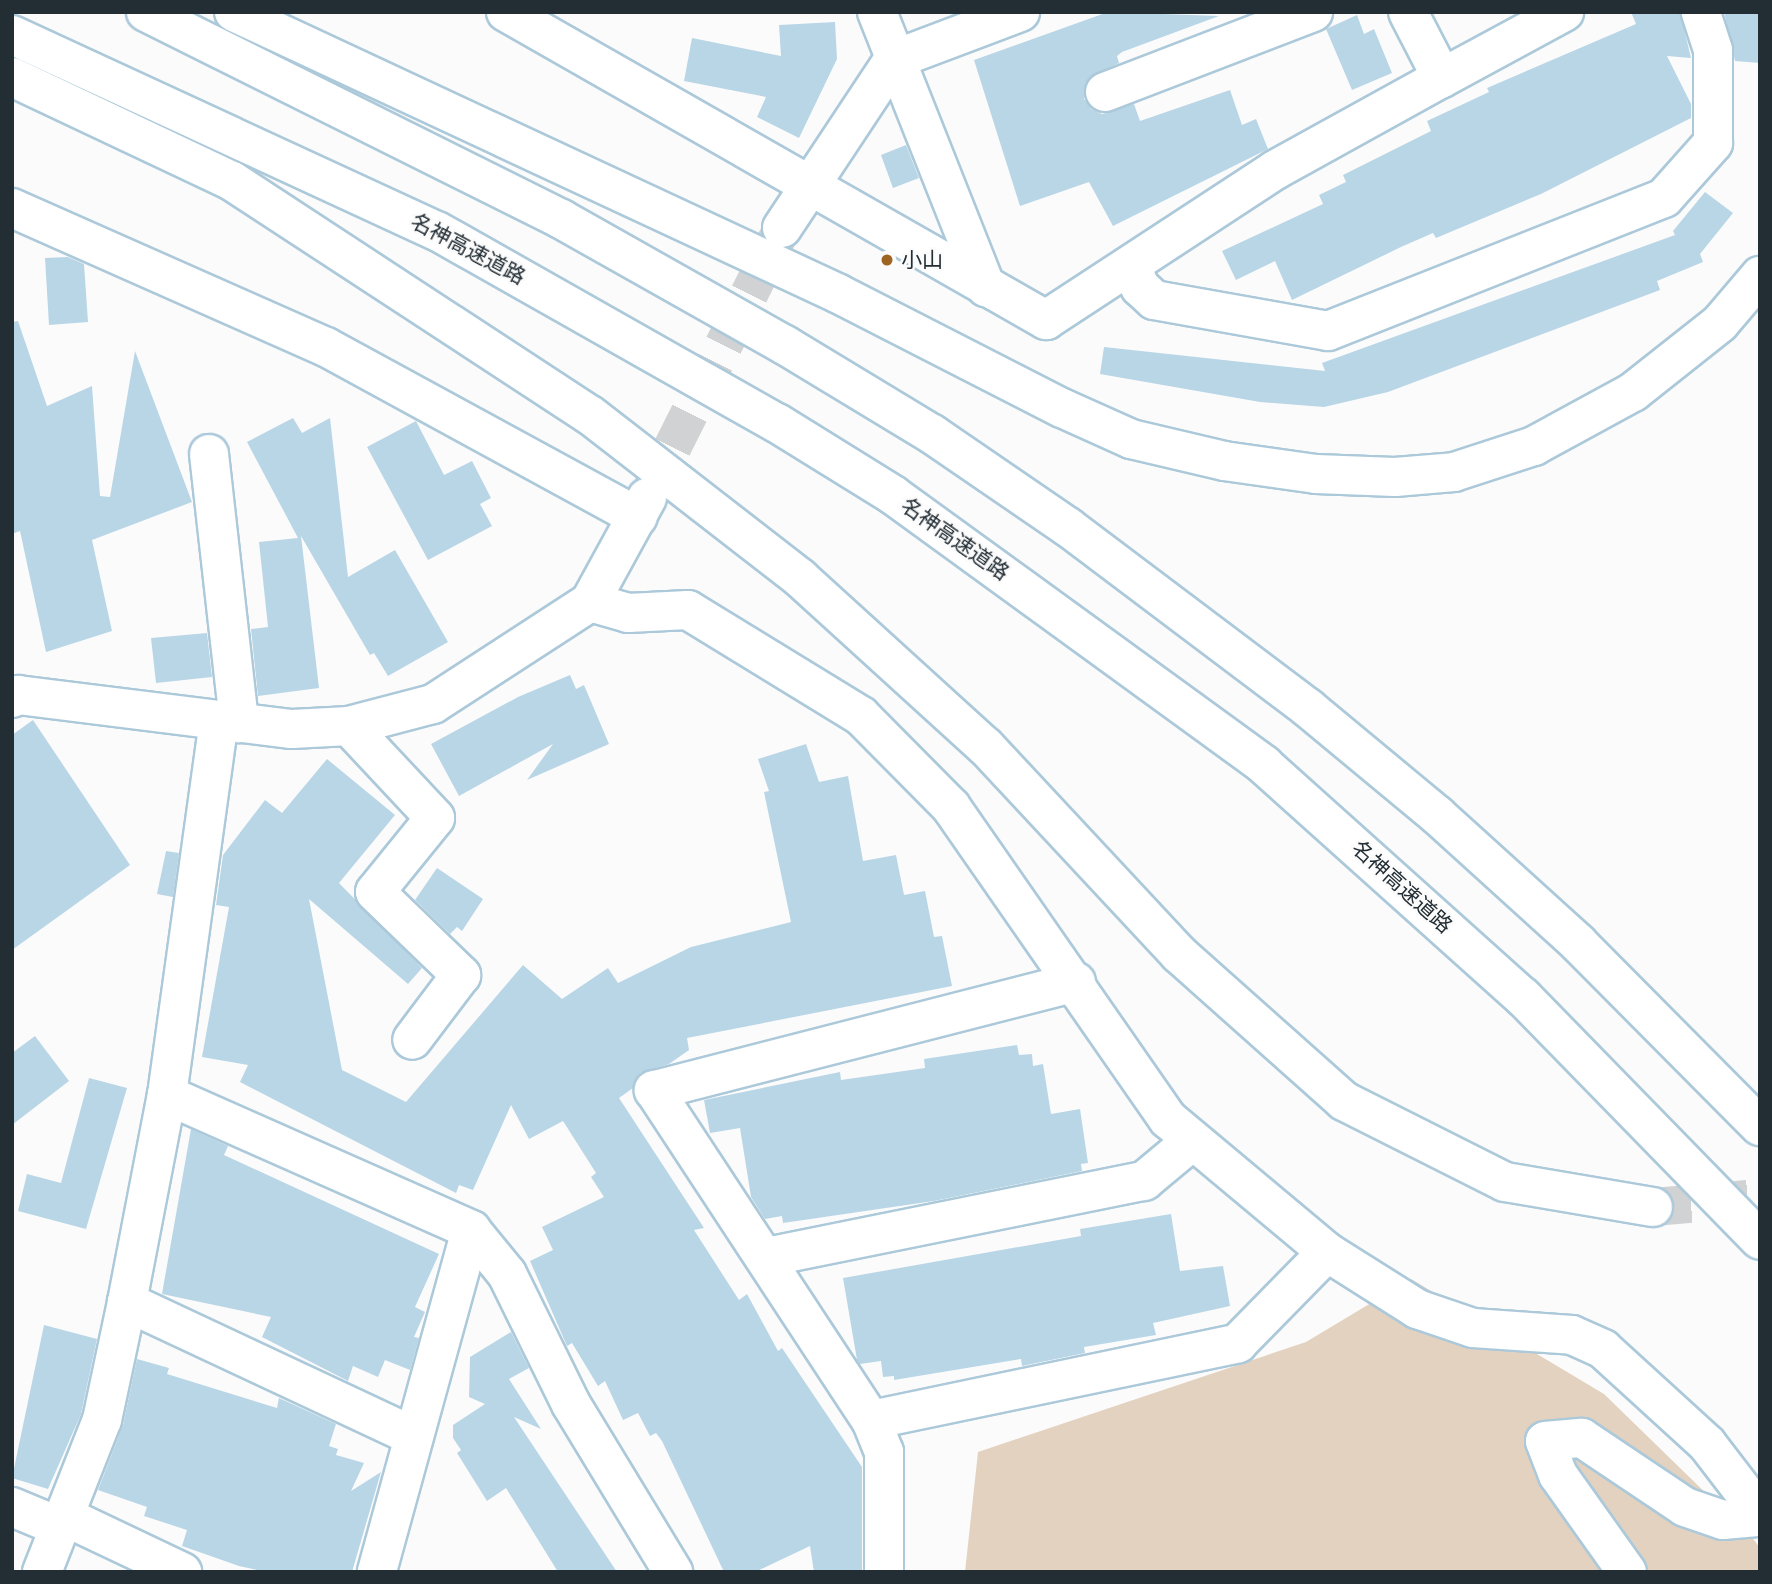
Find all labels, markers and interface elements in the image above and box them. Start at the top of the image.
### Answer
street label: 名神高速道路 [406,208,530,290]
place label: 小山 [901,247,943,273]
marker: 小山 [879,252,895,268]
street label: 名神高速道路 [896,493,1014,585]
street label: 名神高速道路 [1347,835,1457,939]

